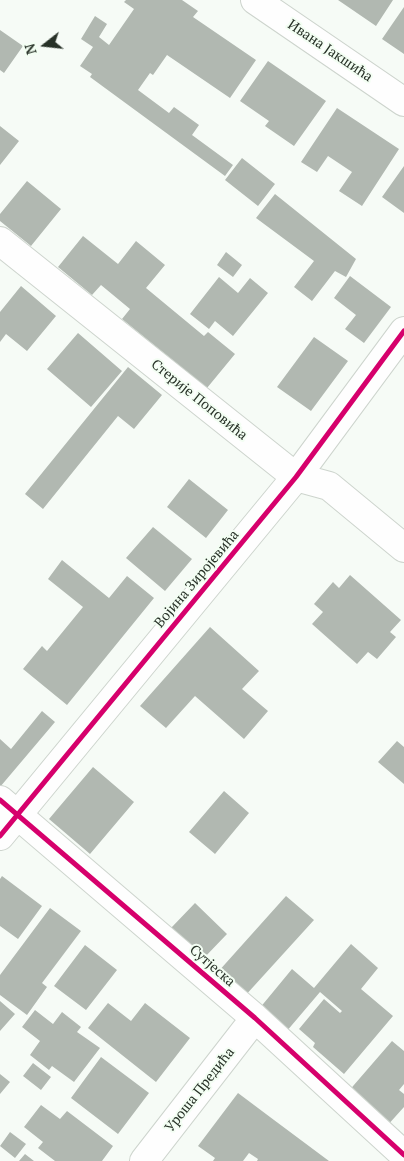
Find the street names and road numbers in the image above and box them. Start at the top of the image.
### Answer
street label: Ивана Јакшића [284,16,376,86]
street label: Стерије Поповића [148,356,250,444]
street label: Војина Зиројевића [151,527,243,631]
street label: Сутјеска [186,942,238,990]
street label: Уроша Предића [162,1044,238,1136]

